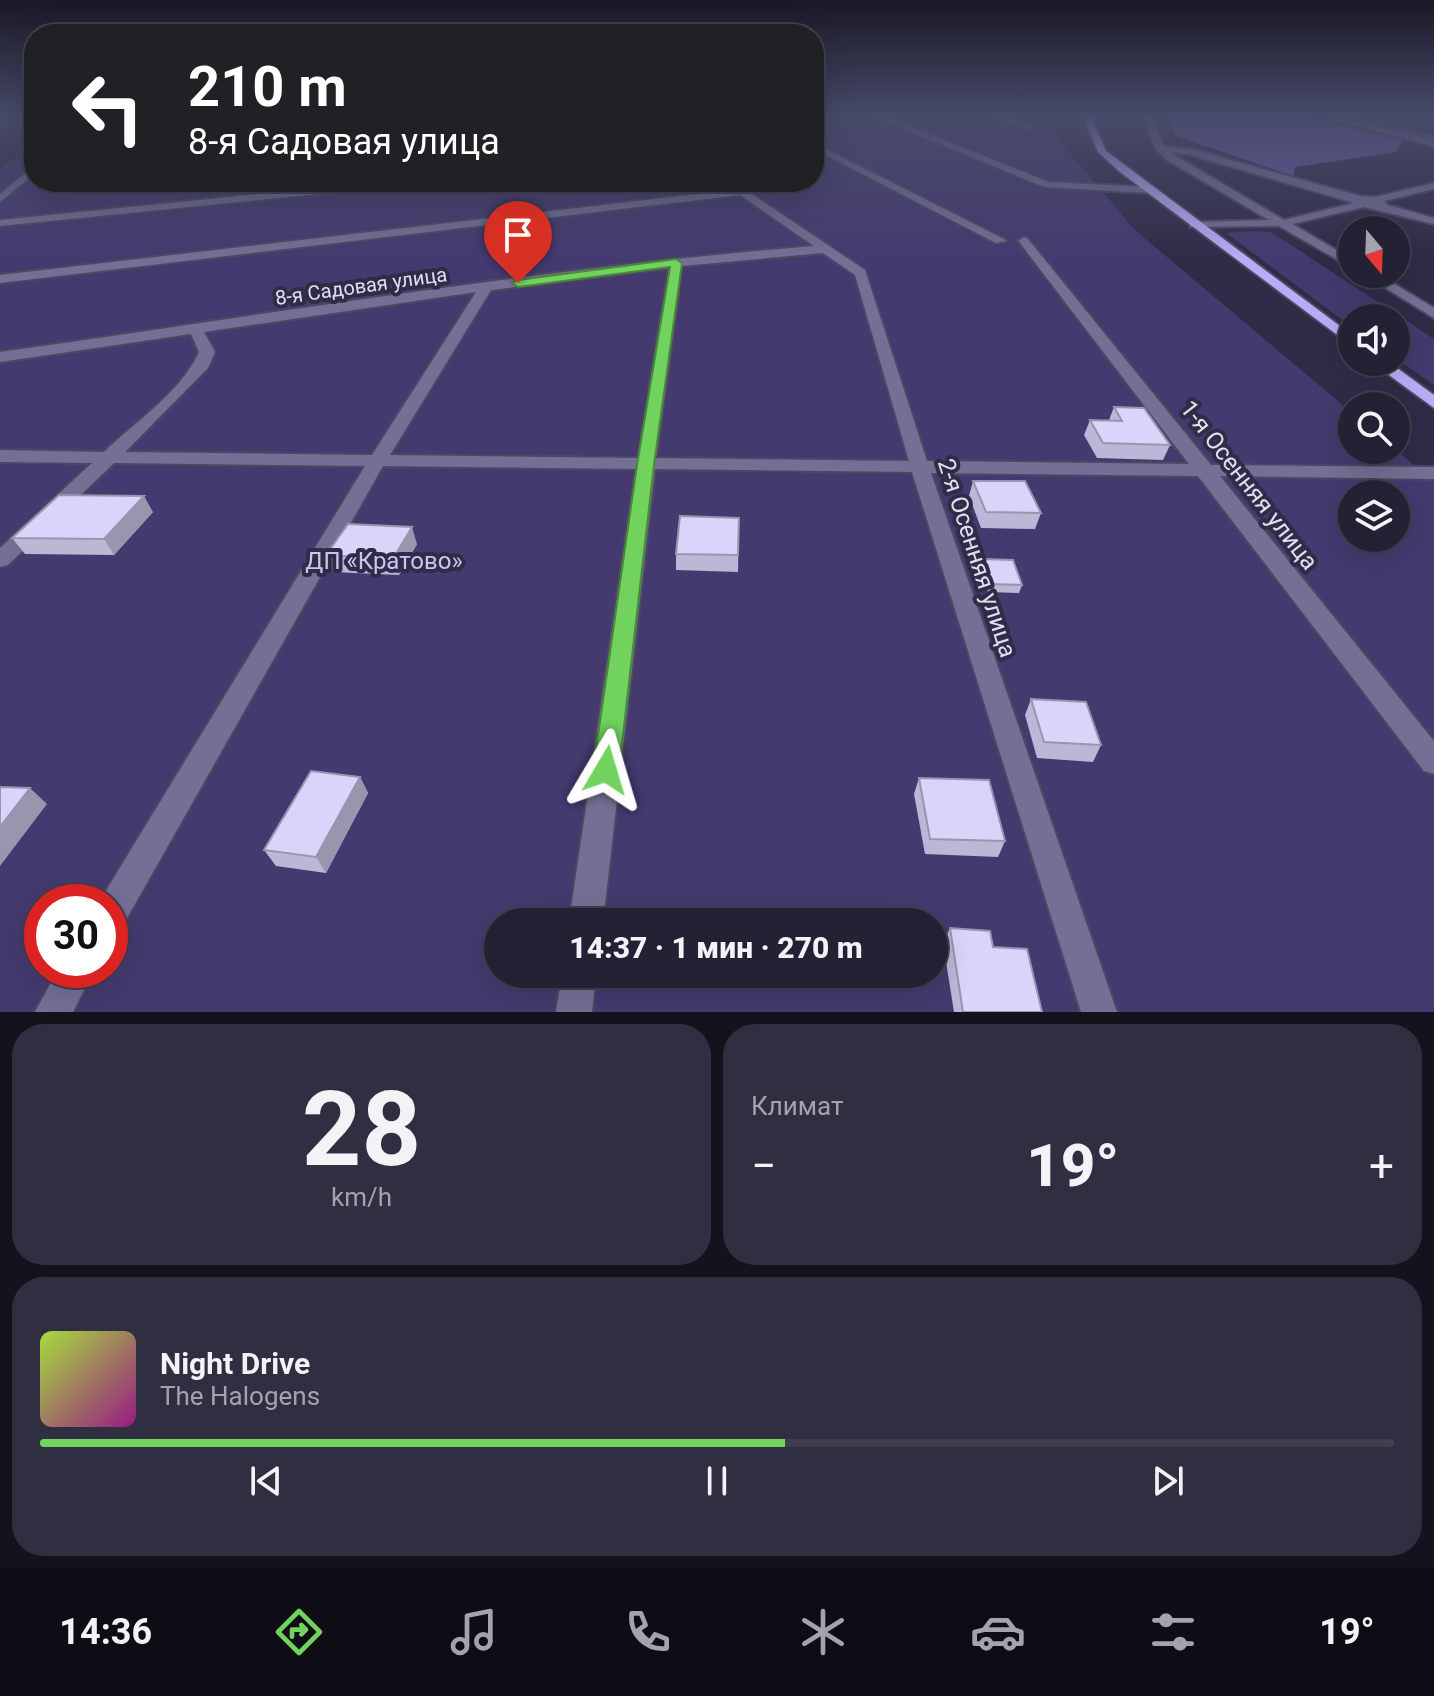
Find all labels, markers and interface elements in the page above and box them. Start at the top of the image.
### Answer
text: 210 m [188,54,347,120]
icon: left [56,56,160,160]
text: 8-я Садовая улица [188,121,500,163]
pin [484,201,552,283]
icon: arrive [496,213,540,257]
north arrow [1338,216,1410,288]
map controls [1338,216,1410,552]
street label: 8-я Садовая улица [274,262,448,310]
button: sound [1338,304,1410,376]
button: search [1338,392,1410,464]
street label: 1-я Осенняя улица [1174,395,1324,575]
street label: 2-я Осенняя улица [932,455,1022,661]
button: layers [1338,480,1410,552]
park label: ДП «Кратово» [305,547,463,575]
position arrow [564,728,648,812]
speed limit sign: 30 [24,884,128,988]
text: 14:37 · 1 мин · 270 m [569,930,863,965]
text: 28 [302,1069,421,1190]
text: Климат [751,1091,843,1121]
text: 19° [1026,1130,1119,1201]
text: − [751,1140,776,1192]
text: + [1369,1140,1394,1192]
text: km/h [331,1182,392,1212]
text: Night Drive [160,1346,310,1381]
text: The Halogens [160,1381,320,1411]
icon: previous [244,1459,288,1503]
icon: pause [695,1459,739,1503]
icon: next [1146,1459,1190,1503]
icon: directions [271,1604,327,1660]
icon: music [446,1604,502,1660]
icon: phone [620,1604,676,1660]
icon: climate [795,1604,851,1660]
icon: car [970,1604,1026,1660]
icon: filters [1145,1604,1201,1660]
text: 14:36 [59,1611,152,1653]
text: 19° [1319,1611,1375,1653]

